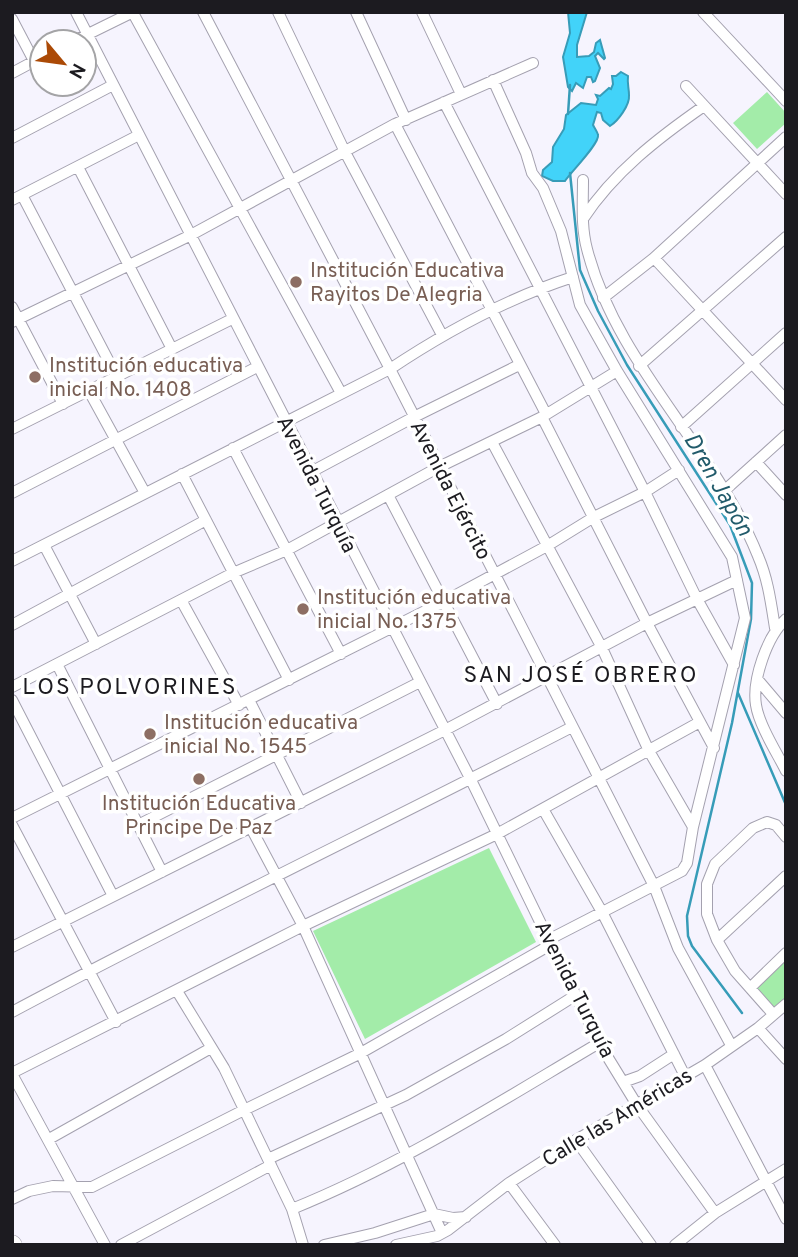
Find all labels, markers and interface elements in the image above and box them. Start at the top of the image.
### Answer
north arrow [28,28,98,98]
text: N [62,58,90,82]
place label: Institución Educativa Rayitos De Alegria [310,258,504,309]
marker: Institución Educativa Rayitos De Alegria [288,274,304,290]
place label: Institución educativa inicial No. 1408 [49,353,243,404]
marker: Institución educativa inicial No. 1408 [27,369,43,385]
street label: Avenida Turquía [269,411,362,558]
street label: Avenida Ejército [403,416,496,565]
water label: Dren Japón [676,428,758,542]
place label: Institución educativa inicial No. 1375 [317,585,511,636]
marker: Institución educativa inicial No. 1375 [295,601,311,617]
district label: SAN JOSÉ OBRERO [464,661,698,691]
district label: LOS POLVORINES [22,674,238,703]
place label: Institución educativa inicial No. 1545 [164,710,358,761]
marker: Institución educativa inicial No. 1545 [142,726,158,742]
marker: Institución Educativa Principe De Paz [191,771,207,787]
place label: Institución Educativa Principe De Paz [102,791,296,842]
street label: Avenida Turquía [527,916,620,1063]
street label: Calle las Américas [538,1063,698,1174]

